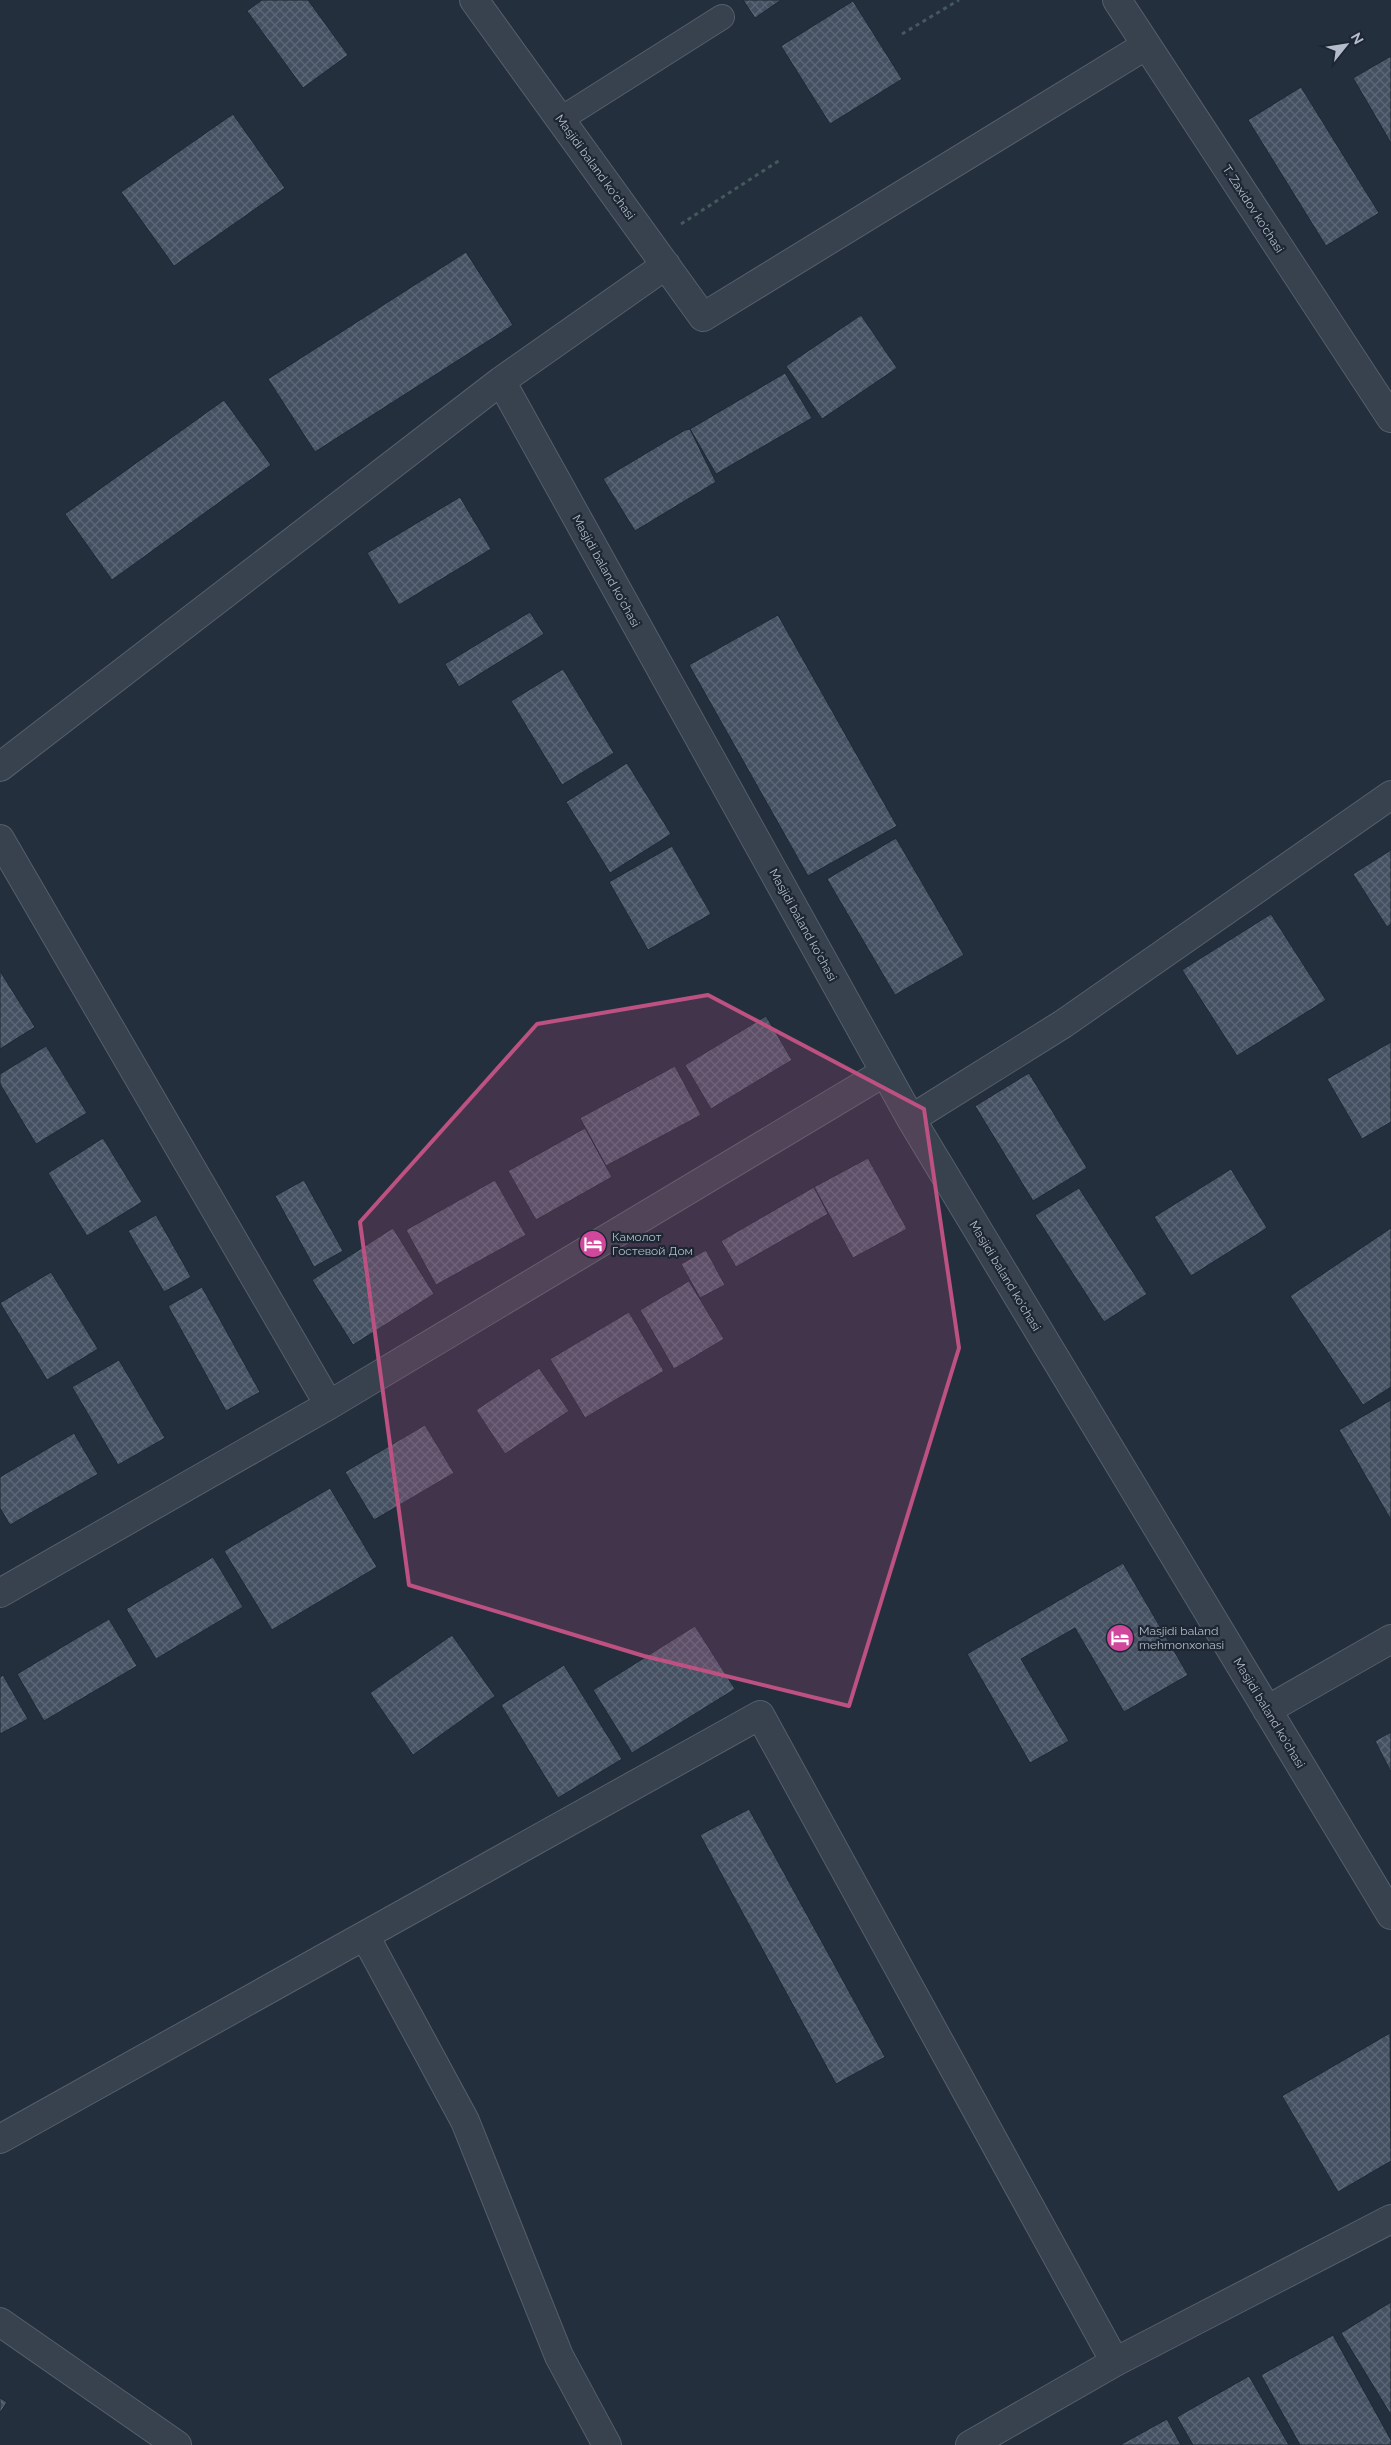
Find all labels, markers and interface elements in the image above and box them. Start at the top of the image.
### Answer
north arrow [1321,20,1371,70]
text: N [1348,30,1367,47]
street label: Masjidi baland ko'chasi [552,112,638,222]
street label: T. Zaxidov ko'chasi [1219,163,1287,255]
street label: Masjidi baland ko'chasi [569,512,643,630]
street label: Masjidi baland ko'chasi [766,866,840,984]
street label: Masjidi baland ko'chasi [967,1218,1043,1334]
hotel icon: Камолот Гостевой Дом [578,1229,608,1259]
place label: Камолот Гостевой Дом [612,1230,693,1258]
hotel icon: Masjidi baland mehmonxonasi [1105,1623,1135,1653]
place label: Masjidi baland mehmonxonasi [1139,1624,1224,1652]
street label: Masjidi baland ko'chasi [1231,1655,1307,1771]

